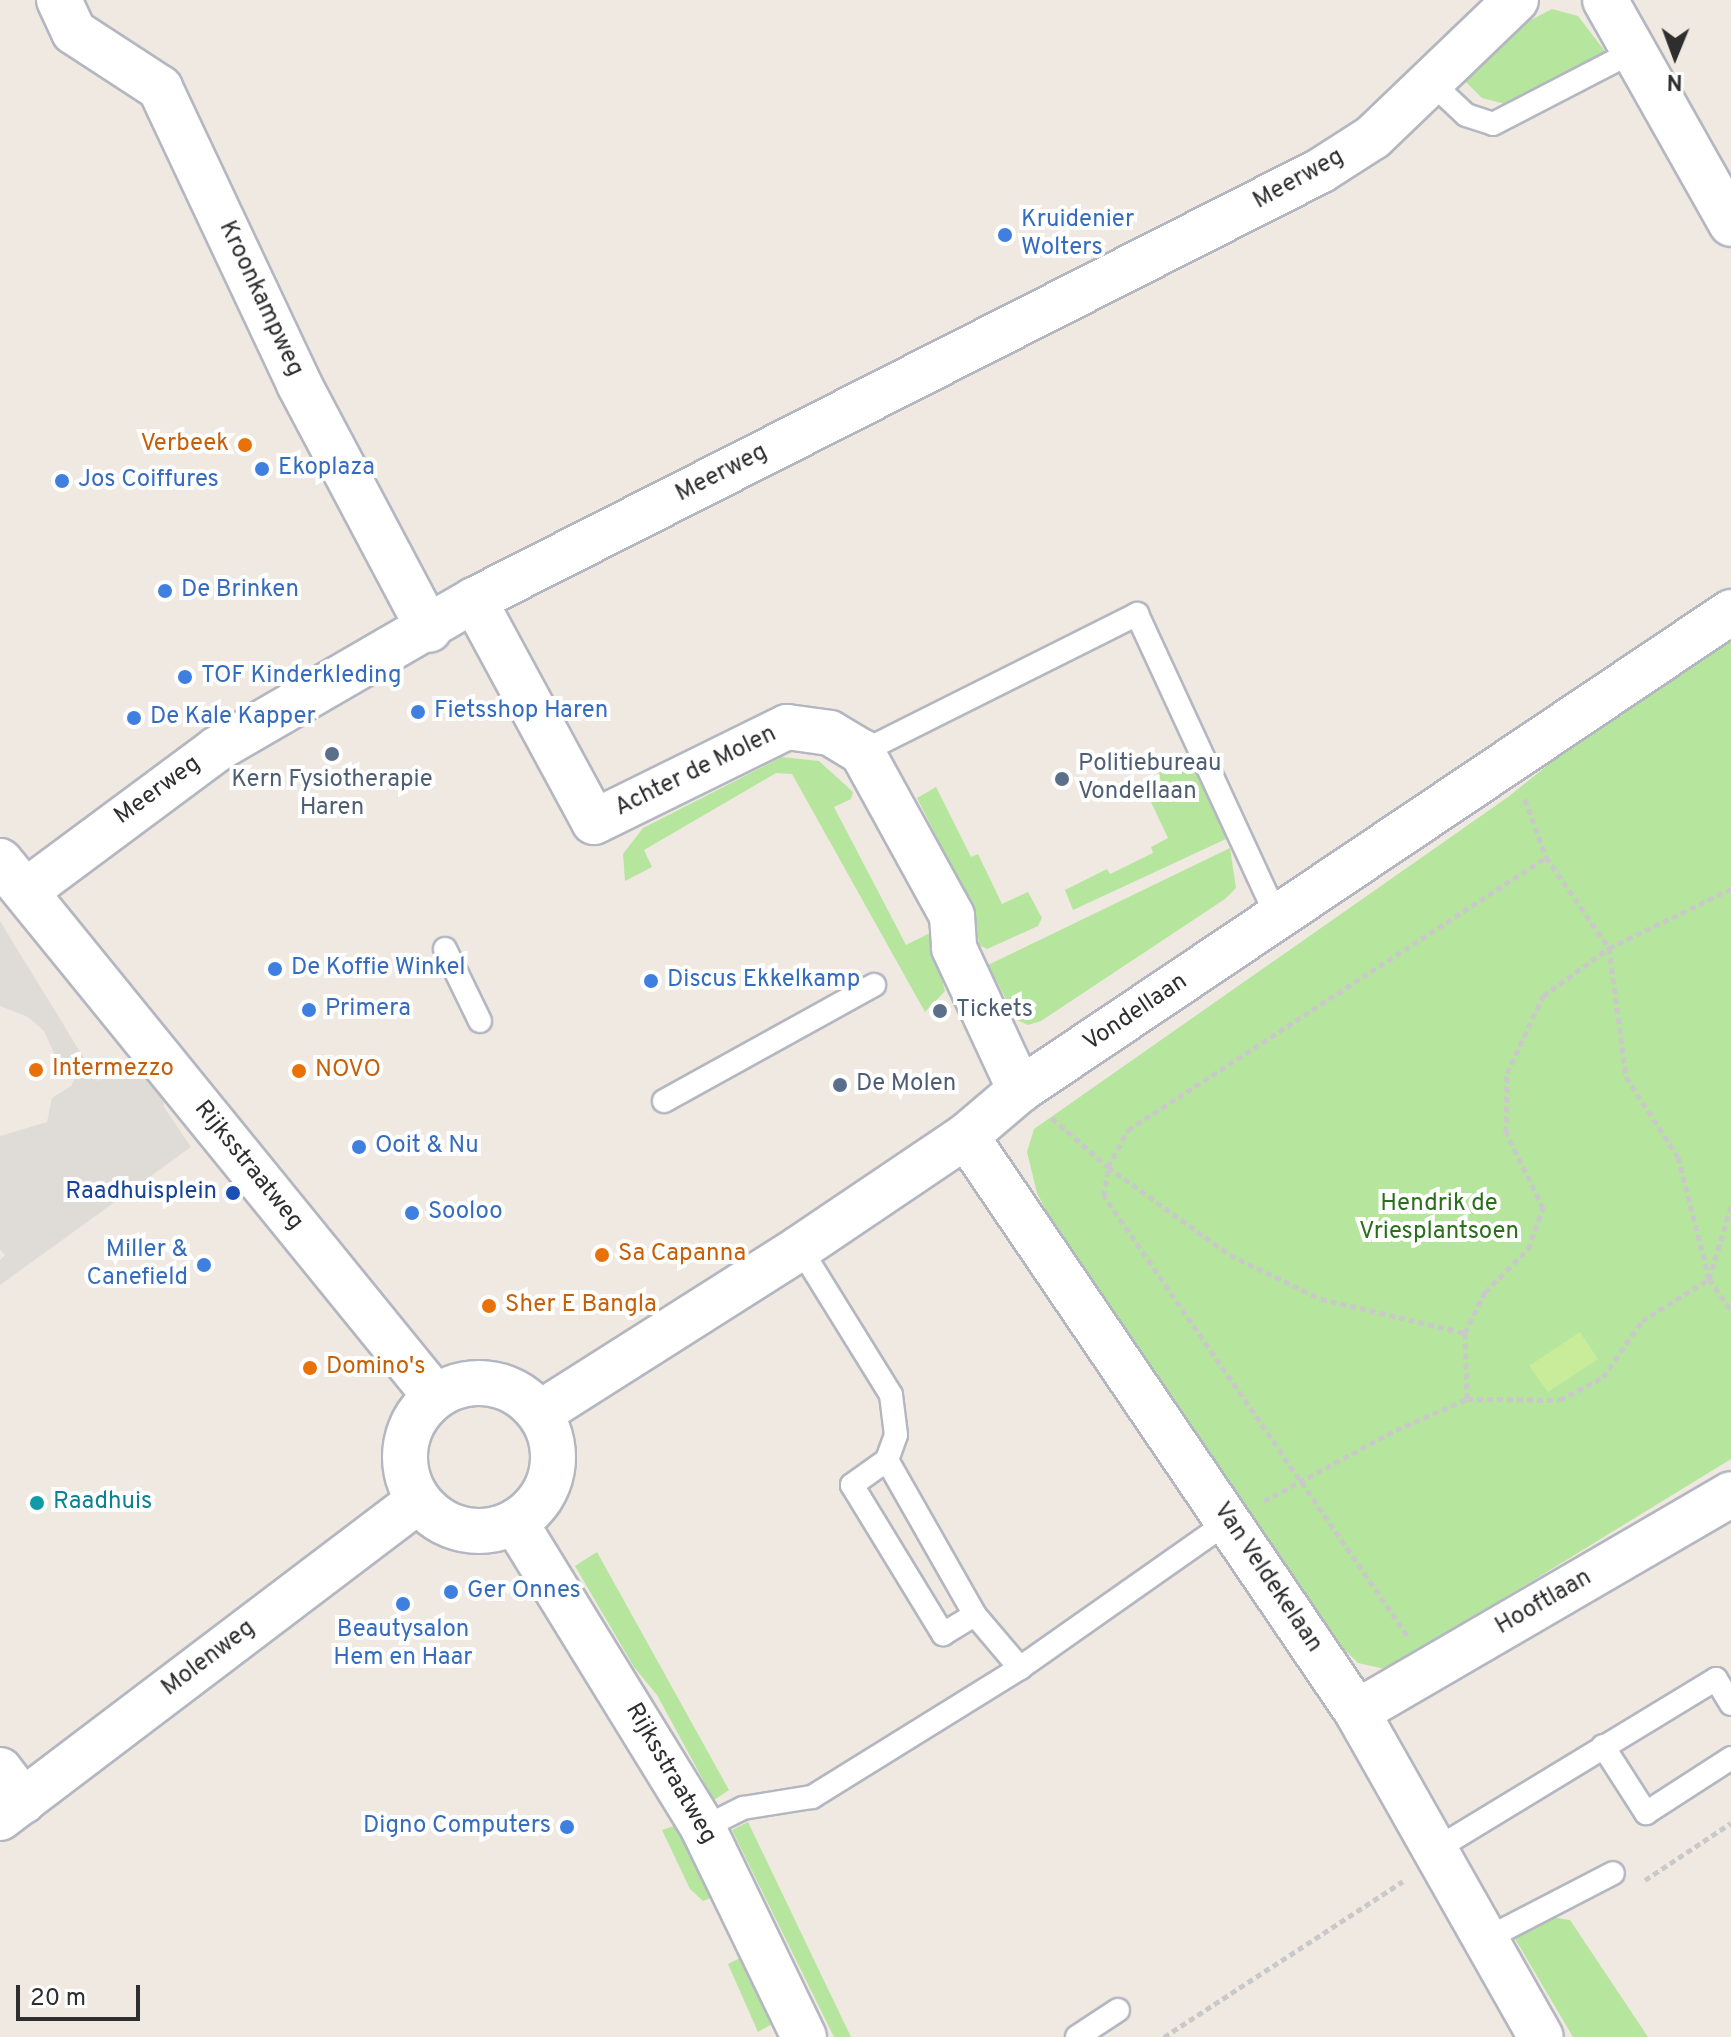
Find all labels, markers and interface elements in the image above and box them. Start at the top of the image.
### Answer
north arrow [1635,16,1715,96]
text: N [1666,67,1683,94]
street label: Meerweg [1249,143,1349,217]
place label: Kruidenier Wolters [1021,207,1134,263]
street label: Kroonkampweg [211,217,309,381]
marker: Kruidenier Wolters [996,226,1014,244]
place label: Verbeek [140,431,229,459]
marker: Verbeek [236,436,254,454]
street label: Meerweg [671,439,773,509]
place label: Ekoplaza [278,455,375,483]
marker: Ekoplaza [253,460,271,478]
place label: Jos Coiffures [78,467,219,495]
marker: Jos Coiffures [53,472,71,490]
place label: De Brinken [181,577,299,605]
marker: De Brinken [156,582,174,600]
place label: TOF Kinderkleding [201,663,401,691]
marker: TOF Kinderkleding [176,668,194,686]
place label: Fietsshop Haren [434,698,608,726]
marker: Fietsshop Haren [409,703,427,721]
place label: De Kale Kapper [150,704,316,732]
marker: De Kale Kapper [125,709,143,727]
street label: Achter de Molen [611,721,781,823]
marker: Kern Fysiotherapie Haren [323,745,341,763]
street label: Meerweg [109,750,207,832]
place label: Politiebureau Vondellaan [1078,751,1221,807]
place label: Kern Fysiotherapie Haren [231,767,433,823]
marker: Politiebureau Vondellaan [1053,770,1071,788]
place label: De Koffie Winkel [291,955,466,983]
marker: De Koffie Winkel [266,960,284,978]
place label: Discus Ekkelkamp [667,967,860,995]
street label: Vondellaan [1079,968,1193,1058]
marker: Discus Ekkelkamp [642,972,660,990]
place label: Primera [325,996,411,1024]
place label: Tickets [956,997,1033,1025]
marker: Primera [300,1001,318,1019]
marker: Tickets [931,1002,949,1020]
place label: Intermezzo [52,1056,174,1084]
place label: NOVO [315,1057,381,1085]
marker: Intermezzo [27,1061,45,1079]
marker: NOVO [290,1062,308,1080]
place label: De Molen [856,1071,956,1099]
marker: De Molen [831,1076,849,1094]
street label: Rijksstraatweg [187,1096,309,1236]
place label: Ooit & Nu [375,1133,479,1161]
marker: Ooit & Nu [350,1138,368,1156]
place label: Raadhuisplein [65,1179,217,1207]
marker: Raadhuisplein [224,1184,242,1202]
park label: Hendrik de Vriesplantsoen [1359,1191,1519,1247]
place label: Sooloo [428,1199,503,1227]
marker: Sooloo [403,1204,421,1222]
place label: Miller & Canefield [86,1237,188,1293]
place label: Sa Capanna [618,1241,746,1269]
marker: Sa Capanna [593,1246,611,1264]
marker: Miller & Canefield [195,1256,213,1274]
place label: Sher E Bangla [505,1292,657,1320]
marker: Sher E Bangla [480,1297,498,1315]
place label: Domino's [326,1354,425,1382]
marker: Domino's [301,1359,319,1377]
place label: Raadhuis [53,1489,152,1517]
marker: Raadhuis [28,1494,46,1512]
street label: Van Veldekelaan [1206,1497,1328,1659]
street label: Hooftlaan [1491,1564,1597,1642]
place label: Ger Onnes [467,1578,581,1606]
marker: Ger Onnes [442,1583,460,1601]
marker: Beautysalon Hem en Haar [394,1595,412,1613]
street label: Molenweg [157,1615,261,1703]
place label: Beautysalon Hem en Haar [333,1617,473,1673]
street label: Rijksstraatweg [618,1698,722,1850]
place label: Digno Computers [363,1813,551,1841]
marker: Digno Computers [558,1818,576,1836]
scale bar [20,1969,144,2019]
text: 20 m [30,1984,86,2014]

